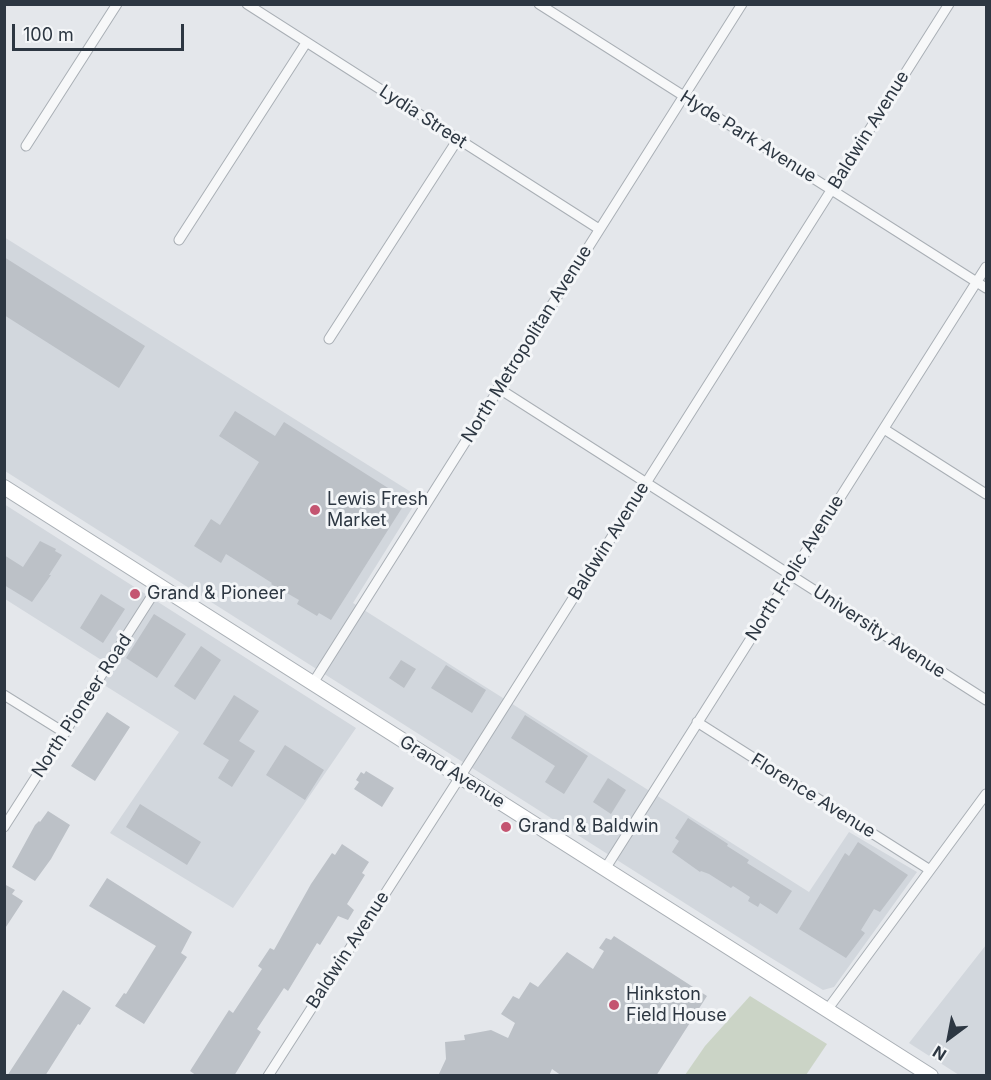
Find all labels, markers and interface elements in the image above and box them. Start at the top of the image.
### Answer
scale bar [15,12,188,50]
text: 100 m [23,24,74,45]
street label: Baldwin Avenue [824,67,914,193]
street label: Lydia Street [375,81,471,153]
street label: Hyde Park Avenue [676,86,820,188]
street label: North Metropolitan Avenue [457,241,597,447]
street label: Baldwin Avenue [564,478,654,604]
place label: Lewis Fresh Market [327,489,428,532]
street label: North Frolic Avenue [741,491,849,645]
marker: Lewis Fresh Market [308,503,322,517]
street label: University Avenue [809,581,949,683]
place label: Grand & Pioneer [147,583,286,605]
marker: Grand & Pioneer [128,587,142,601]
street label: North Pioneer Road [28,630,136,782]
street label: Grand Avenue [395,731,509,813]
street label: Florence Avenue [747,749,879,843]
place label: Grand & Baldwin [518,816,659,838]
marker: Grand & Baldwin [499,820,513,834]
street label: Baldwin Avenue [302,887,394,1013]
place label: Hinkston Field House [626,984,727,1026]
marker: Hinkston Field House [607,998,621,1012]
north arrow [919,1008,979,1068]
text: N [929,1042,950,1065]

